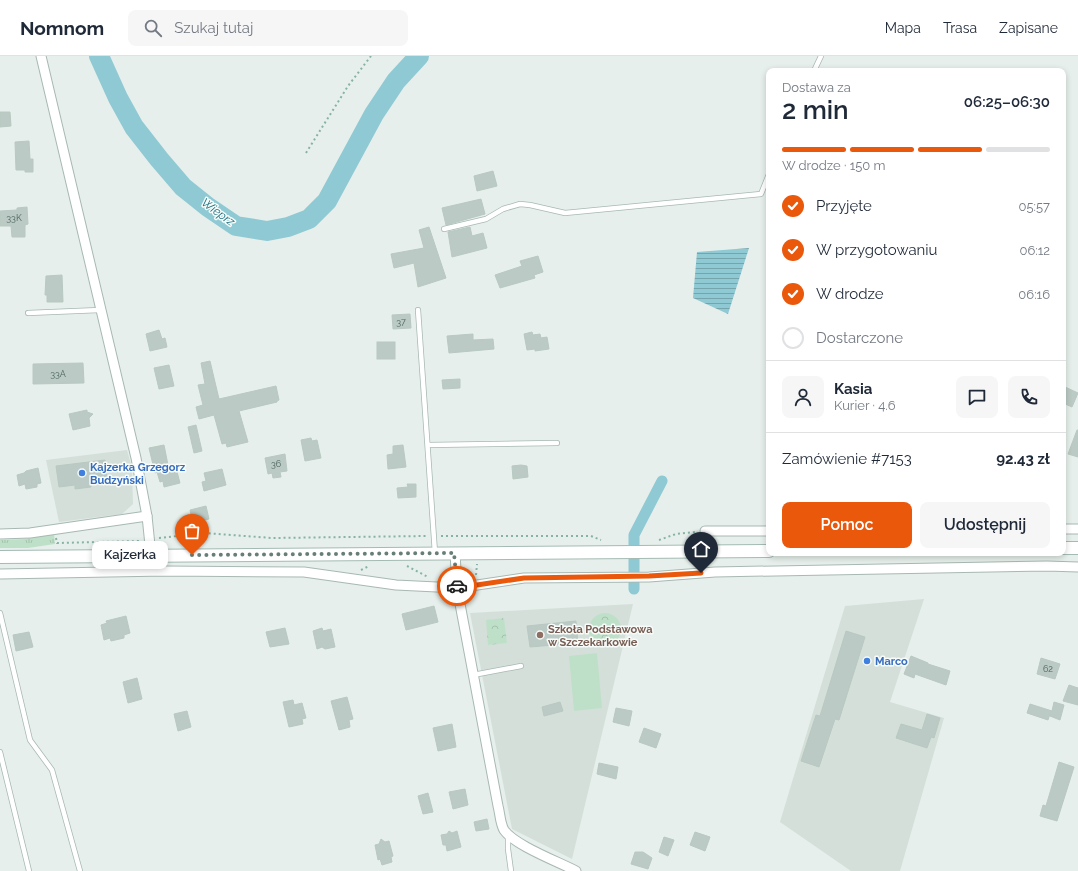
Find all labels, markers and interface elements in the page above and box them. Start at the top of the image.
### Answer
search box [128,10,408,46]
text: Nomnom [20,17,104,39]
icon: search [142,17,164,39]
text: Szukaj tutaj [174,19,253,37]
text: Mapa [885,20,921,36]
text: Trasa [943,20,977,36]
text: Zapisane [999,20,1058,36]
text: Dostawa za [782,80,851,95]
text: 06:25–06:30 [964,93,1050,111]
text: 2 min [782,95,849,125]
text: W drodze · 150 m [782,158,886,173]
water label: Wieprz [199,195,238,229]
icon: check [782,195,804,217]
text: Przyjęte [816,197,872,215]
text: 05:57 [1019,199,1050,214]
house number: 33K [6,213,22,223]
icon: check [782,239,804,261]
text: W przygotowaniu [816,241,937,259]
text: 06:12 [1019,243,1050,258]
icon: check [782,283,804,305]
text: W drodze [816,285,884,303]
text: 06:16 [1018,287,1050,302]
house number: 37 [396,317,406,327]
text: Dostarczone [816,329,903,347]
house number: 33A [50,369,66,379]
button: person [782,376,824,418]
button: chat [956,376,998,418]
button: phone [1008,376,1050,418]
text: Kasia [834,380,872,398]
text: Kurier · 4.6 [834,398,896,413]
text: Zamówienie #7153 [782,450,912,468]
text: 92.43 zł [996,450,1050,468]
house number: 36 [271,459,282,469]
place label: Kajzerka Grzegorz Budzyński [90,461,186,487]
marker: Kajzerka Grzegorz Budzyński [77,468,87,478]
button: Pomoc [782,502,912,548]
button: Udostępnij [920,502,1050,548]
pin [175,514,209,555]
icon: bag [181,520,203,542]
pin [684,532,718,573]
icon: home [690,538,712,560]
callout: Kajzerka [92,541,168,569]
text: Kajzerka [104,547,156,562]
courier [437,566,477,606]
icon: car [446,575,468,597]
place label: Szkoła Podstawowa w Szczekarkowie [548,623,652,649]
marker: Szkoła Podstawowa w Szczekarkowie [535,630,545,640]
place label: Marco [875,655,908,668]
marker: Marco [862,656,872,666]
house number: 62 [1043,664,1053,674]

